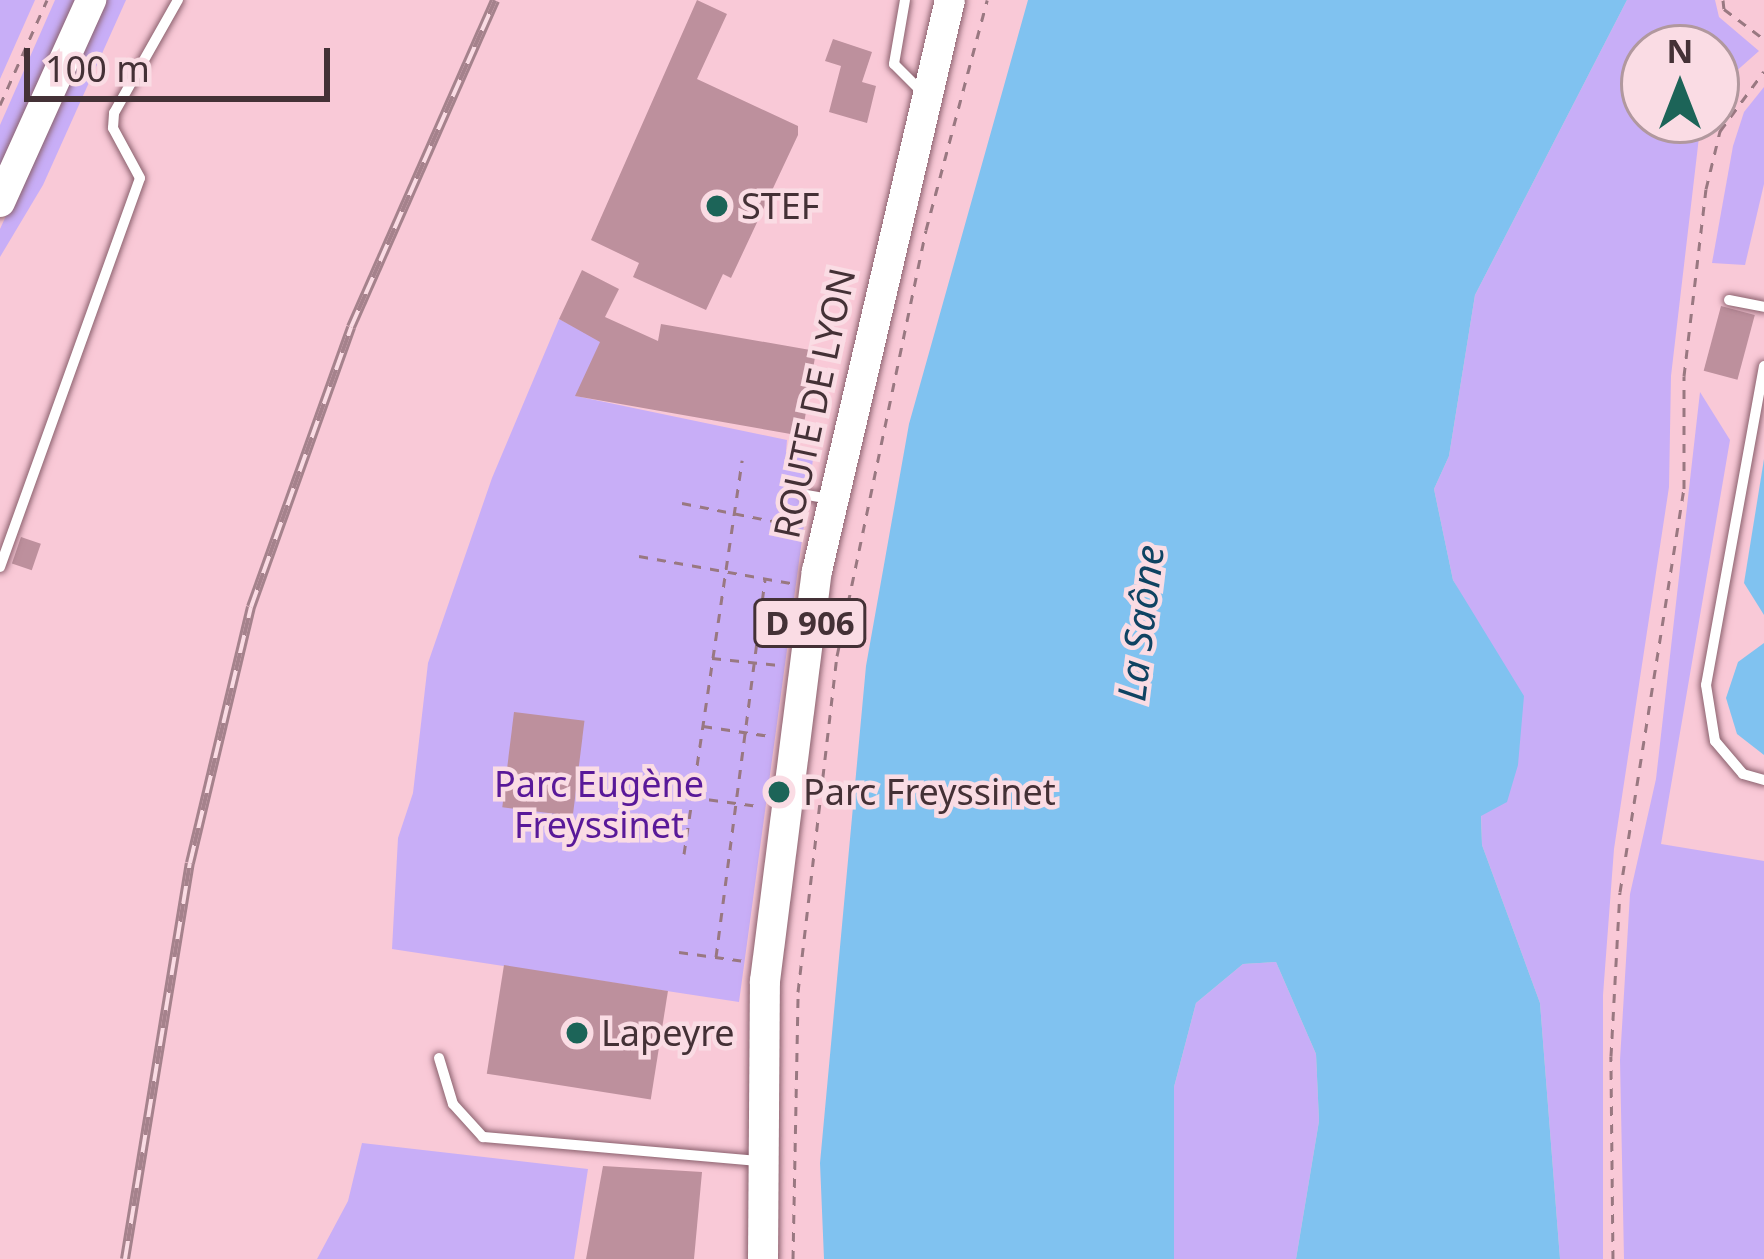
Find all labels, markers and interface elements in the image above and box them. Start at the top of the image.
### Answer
scale bar [30,24,336,98]
north arrow [1620,24,1740,144]
text: N [1667,28,1693,73]
text: 100 m [45,44,150,93]
place label: STEF [741,184,819,228]
marker: STEF [704,193,730,219]
street label: ROUTE DE LYON [764,264,864,542]
water label: La Saône [1107,542,1173,704]
road number: D 906 [753,596,867,650]
park label: Parc Eugène Freyssinet [494,761,704,846]
place label: Parc Freyssinet [803,770,1056,814]
marker: Parc Freyssinet [766,779,792,805]
place label: Lapeyre [601,1011,735,1055]
marker: Lapeyre [564,1020,590,1046]

